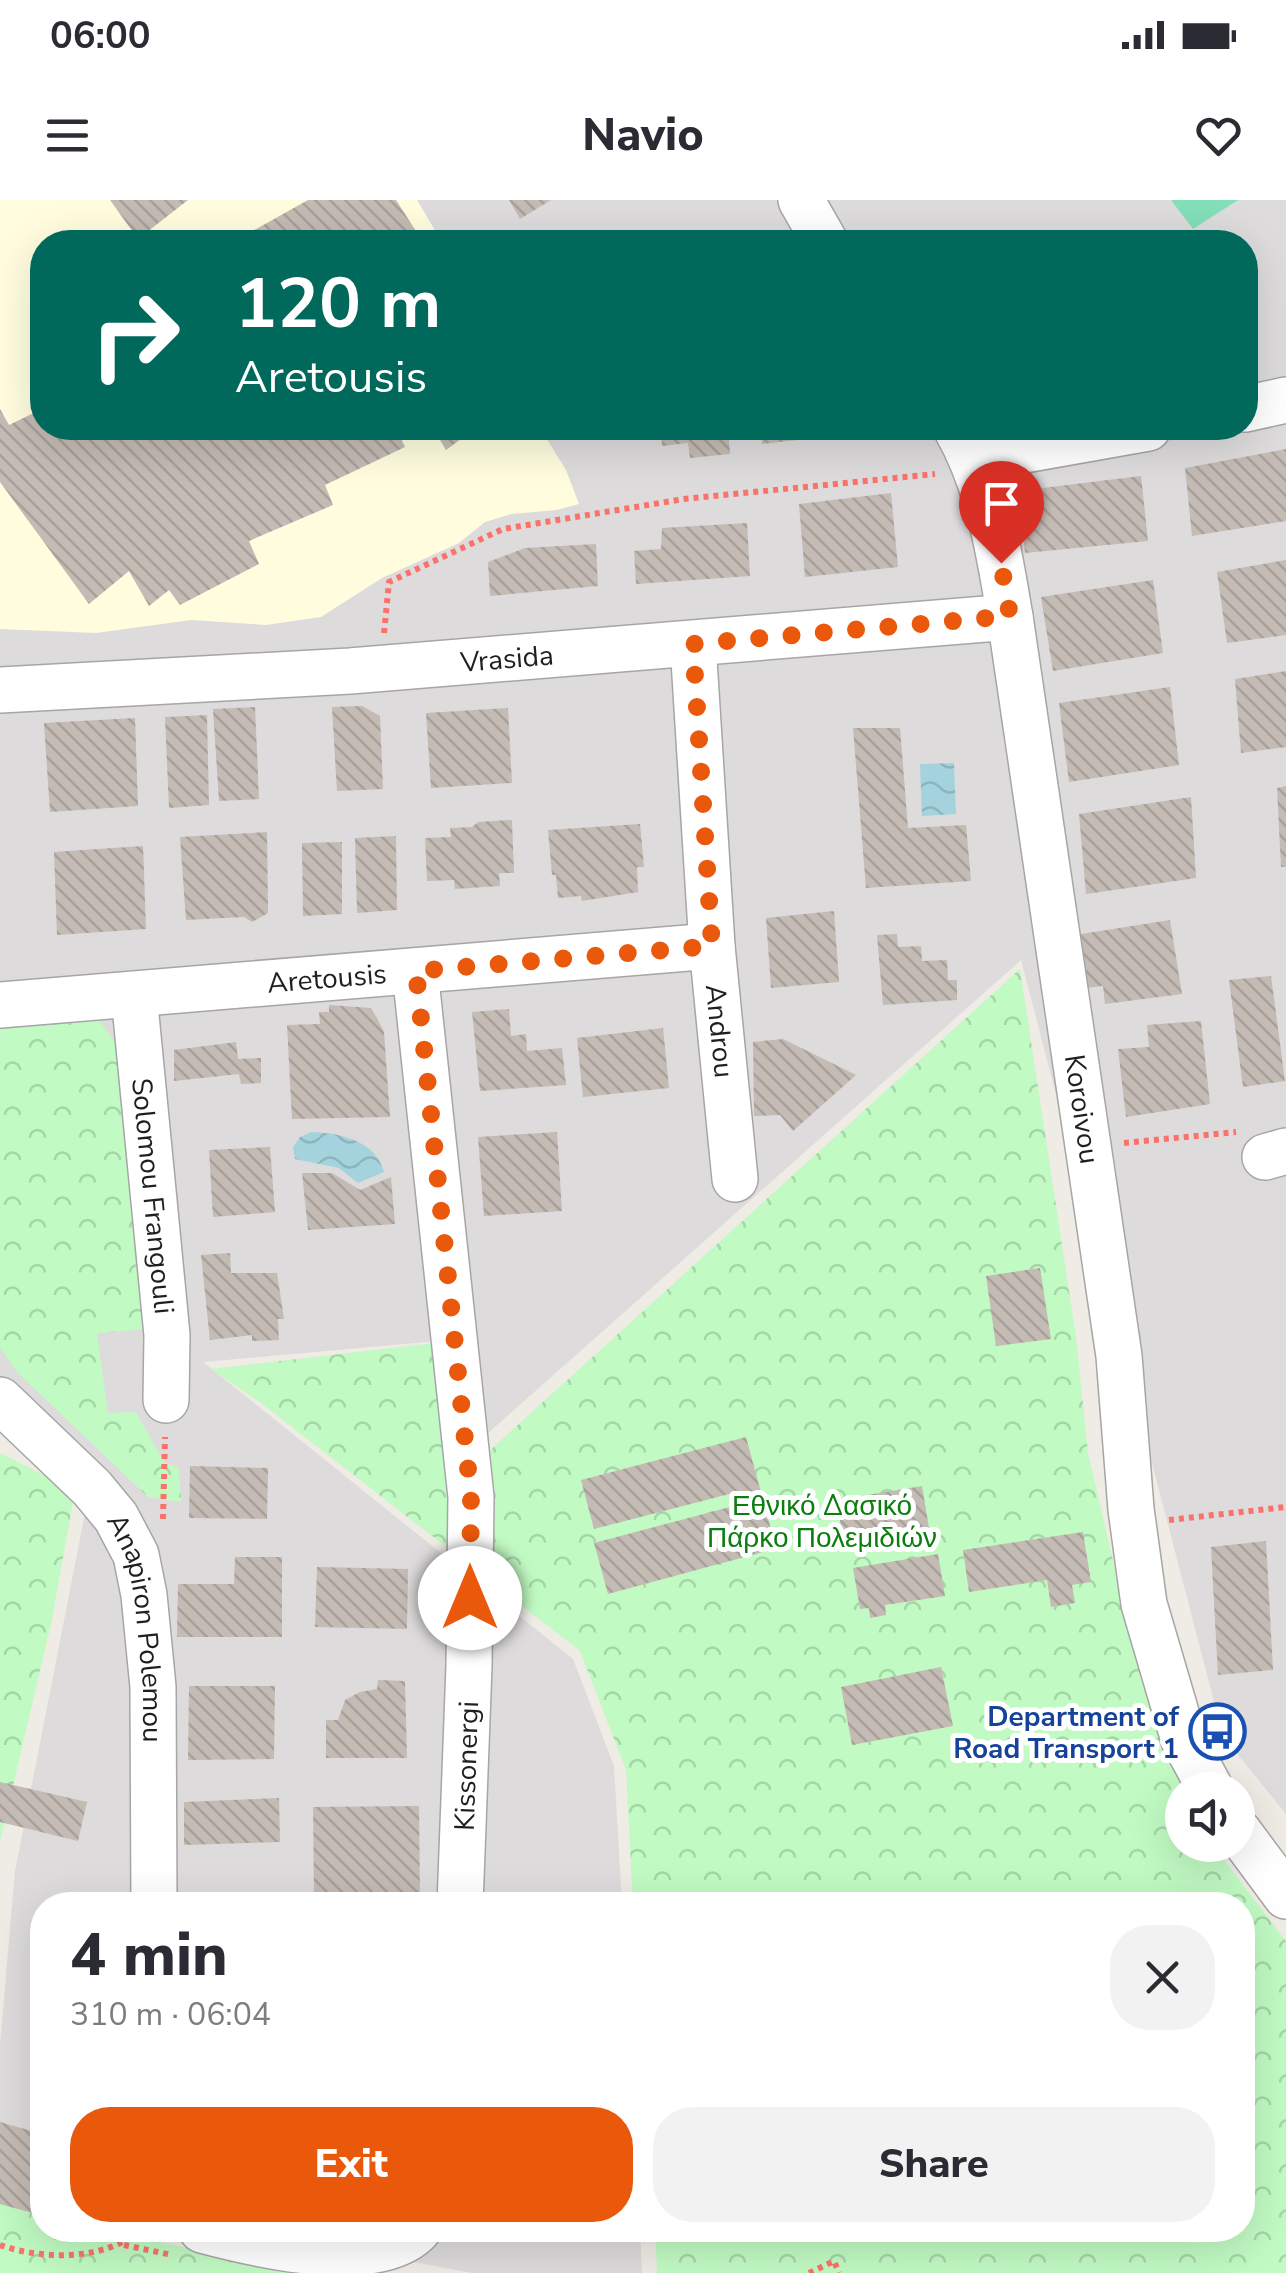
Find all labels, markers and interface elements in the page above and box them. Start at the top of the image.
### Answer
text: 06:00 [50,10,151,61]
text: Navio [582,105,704,166]
icon: menu [40,108,95,163]
icon: heart [1191,108,1246,163]
text: 120 m [235,256,441,352]
icon: right [70,270,200,400]
text: Aretousis [235,347,427,408]
pin [959,461,1044,564]
icon: arrive [974,476,1029,531]
street label: Vrasida [458,636,555,682]
street label: Aretousis [266,955,388,1003]
street label: Androu [696,983,743,1080]
street label: Koroivou [1055,1052,1108,1166]
street label: Solomou Frangouli [122,1076,183,1316]
park label: Εθνικό Δασικό Πάρκο Πολεμιδιών [707,1487,937,1557]
street label: Anapiron Polemou [97,1507,171,1743]
position arrow [418,1546,522,1650]
place label: Department of Road Transport 1 [953,1698,1180,1768]
street label: Kissonergi [446,1700,488,1832]
bus stop icon: Department of Road Transport 1 [1188,1702,1248,1762]
map controls [1165,1772,1255,1862]
button: sound [1165,1772,1255,1862]
text: 4 min [70,1914,228,1996]
button: close [1110,1925,1215,2030]
text: 310 m · 06:04 [70,1993,271,2036]
button: Exit [70,2107,633,2222]
button: Share [653,2107,1215,2222]

